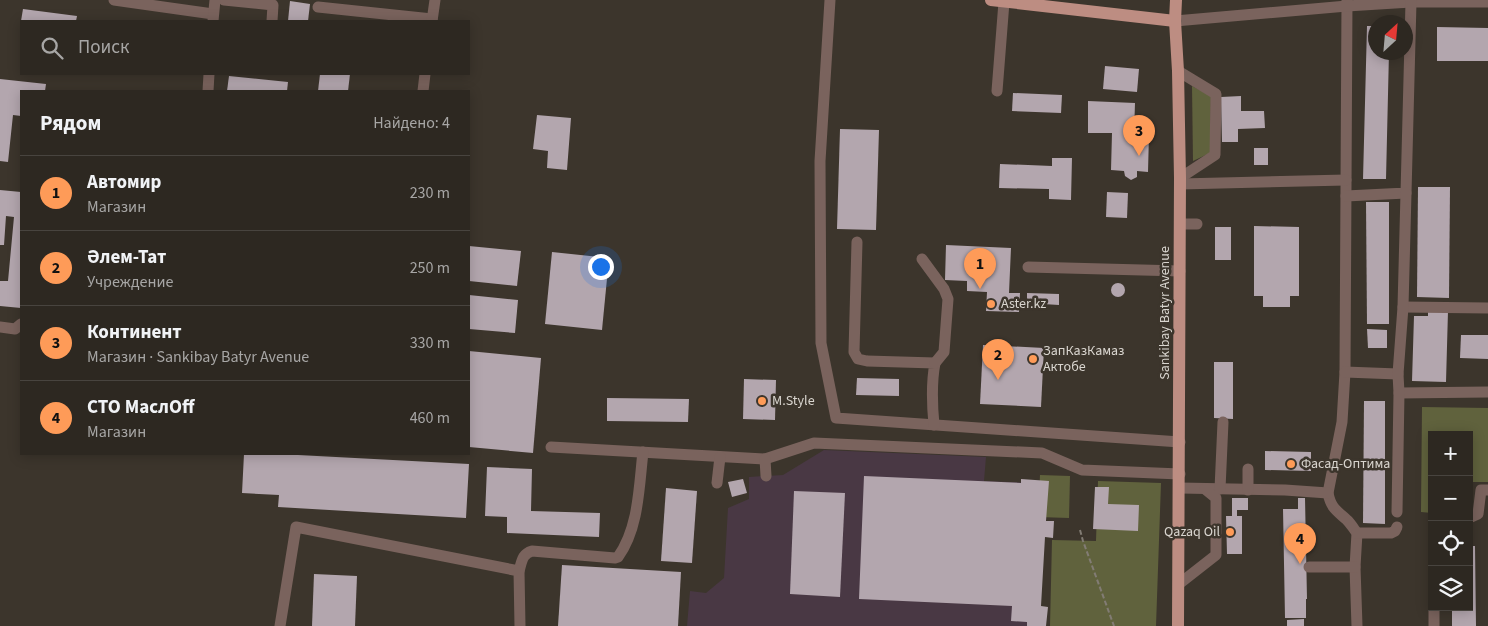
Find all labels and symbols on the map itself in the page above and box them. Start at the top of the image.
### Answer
north arrow [1368,15,1413,60]
pin: 3 [1123,115,1155,156]
street label: Sankibay Batyr Avenue [1155,246,1175,380]
pin: 1 [964,248,996,289]
your location [588,254,614,280]
place label: Aster.kz [1001,294,1046,314]
marker: Aster.kz [985,298,997,310]
pin: 2 [982,339,1014,380]
place label: ЗапКазКамаз Актобе [1043,341,1125,377]
marker: ЗапКазКамаз Актобе [1027,353,1039,365]
place label: M.Style [772,391,815,411]
marker: M.Style [756,395,768,407]
place label: Фасад-Оптима [1301,454,1390,474]
marker: Фасад-Оптима [1285,458,1297,470]
place label: Qazaq Oil [1164,522,1220,542]
pin: 4 [1284,523,1316,564]
marker: Qazaq Oil [1224,526,1236,538]

